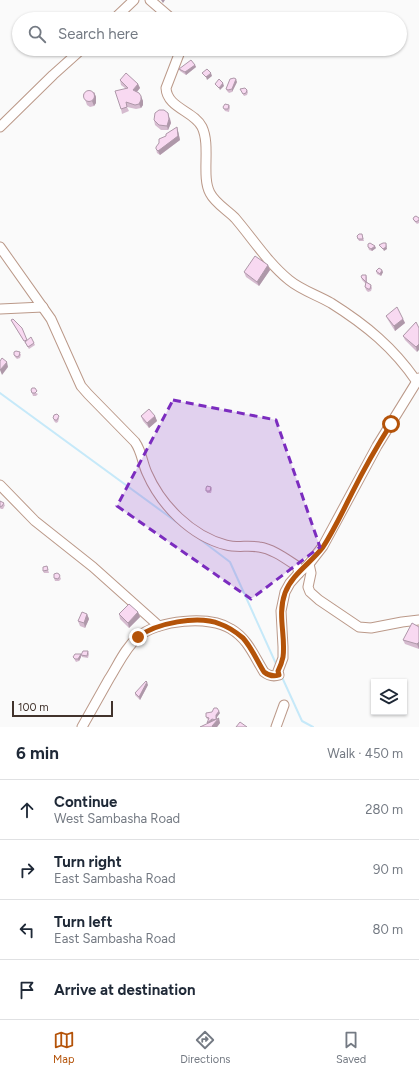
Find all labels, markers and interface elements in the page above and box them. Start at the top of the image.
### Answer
search box [12,12,407,56]
icon: search [26,23,48,45]
text: Search here [58,25,138,43]
route start [382,415,400,433]
route end [129,628,147,646]
map controls [371,679,407,715]
button: layers [371,679,407,715]
scale bar [12,699,113,718]
text: 100 m [18,701,49,714]
text: 6 min [16,743,59,763]
text: Walk · 450 m [327,746,403,761]
text: Continue [54,793,117,811]
icon: ahead [16,799,38,821]
text: 280 m [365,802,403,817]
text: West Sambasha Road [54,811,180,826]
text: Turn right [54,853,122,871]
icon: right [16,859,38,881]
text: 90 m [373,862,403,877]
text: East Sambasha Road [54,871,176,886]
text: Turn left [54,913,112,931]
icon: left [16,919,38,941]
text: 80 m [372,922,403,937]
text: East Sambasha Road [54,931,176,946]
icon: arrive [16,979,38,1001]
text: Arrive at destination [54,981,195,999]
tab: Map [53,1029,75,1066]
tab: Directions [180,1029,230,1066]
tab: Saved [336,1029,366,1066]

